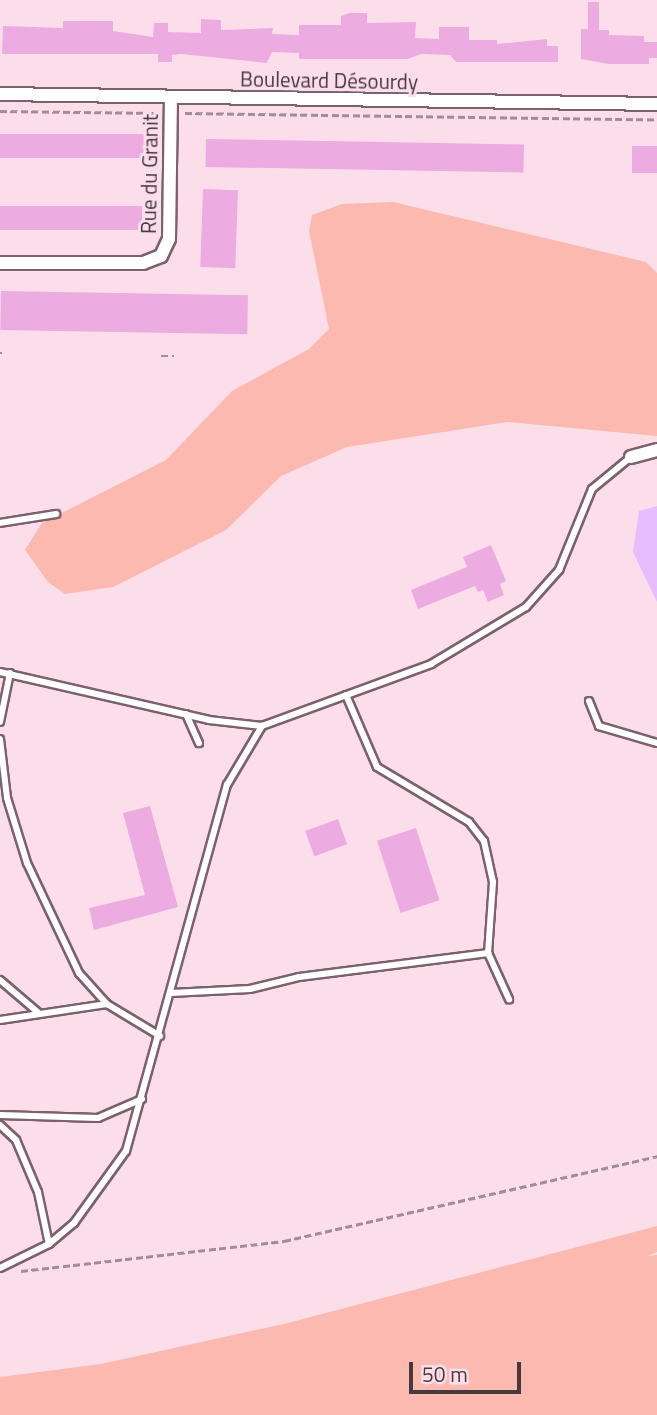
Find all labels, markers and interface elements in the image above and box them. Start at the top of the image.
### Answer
street label: Boulevard Désourdy [240,66,418,94]
street label: Rue du Granit [135,114,163,234]
scale bar [412,1348,524,1392]
text: 50 m [422,1358,468,1390]

